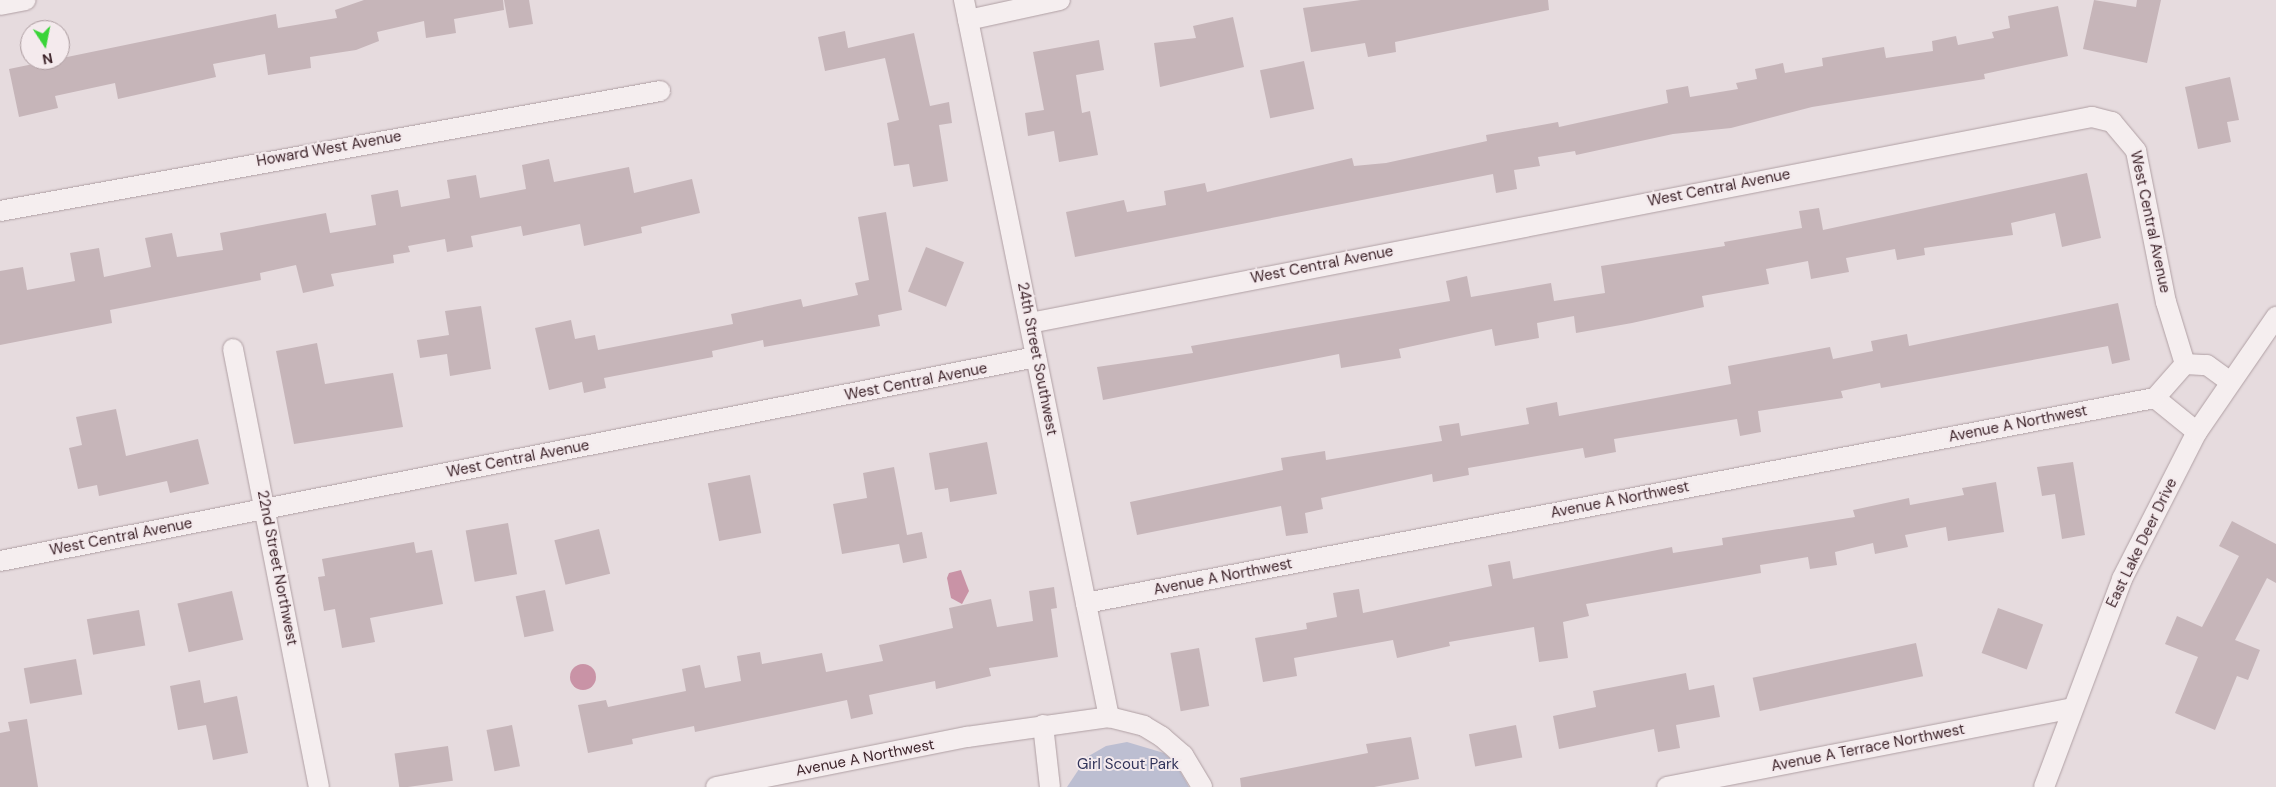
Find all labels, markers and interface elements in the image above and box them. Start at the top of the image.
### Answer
north arrow [20,20,70,70]
text: N [41,49,54,69]
street label: Howard West Avenue [255,127,403,171]
street label: West Central Avenue [2126,149,2174,295]
street label: West Central Avenue [1646,165,1792,211]
street label: West Central Avenue [1249,242,1395,288]
street label: 24th Street Southwest [1013,281,1061,437]
street label: West Central Avenue [843,359,989,405]
street label: Avenue A Northwest [1947,402,2089,446]
street label: West Central Avenue [445,436,591,482]
street label: East Lake Deer Drive [2103,475,2181,611]
street label: Avenue A Northwest [1549,478,1691,522]
street label: 22nd Street Northwest [253,489,301,647]
street label: West Central Avenue [48,514,194,560]
street label: Avenue A Northwest [1152,555,1294,599]
street label: Avenue A Terrace Northwest [1770,720,1966,776]
street label: Avenue A Northwest [794,736,936,780]
park label: Girl Scout Park [1077,756,1179,774]

